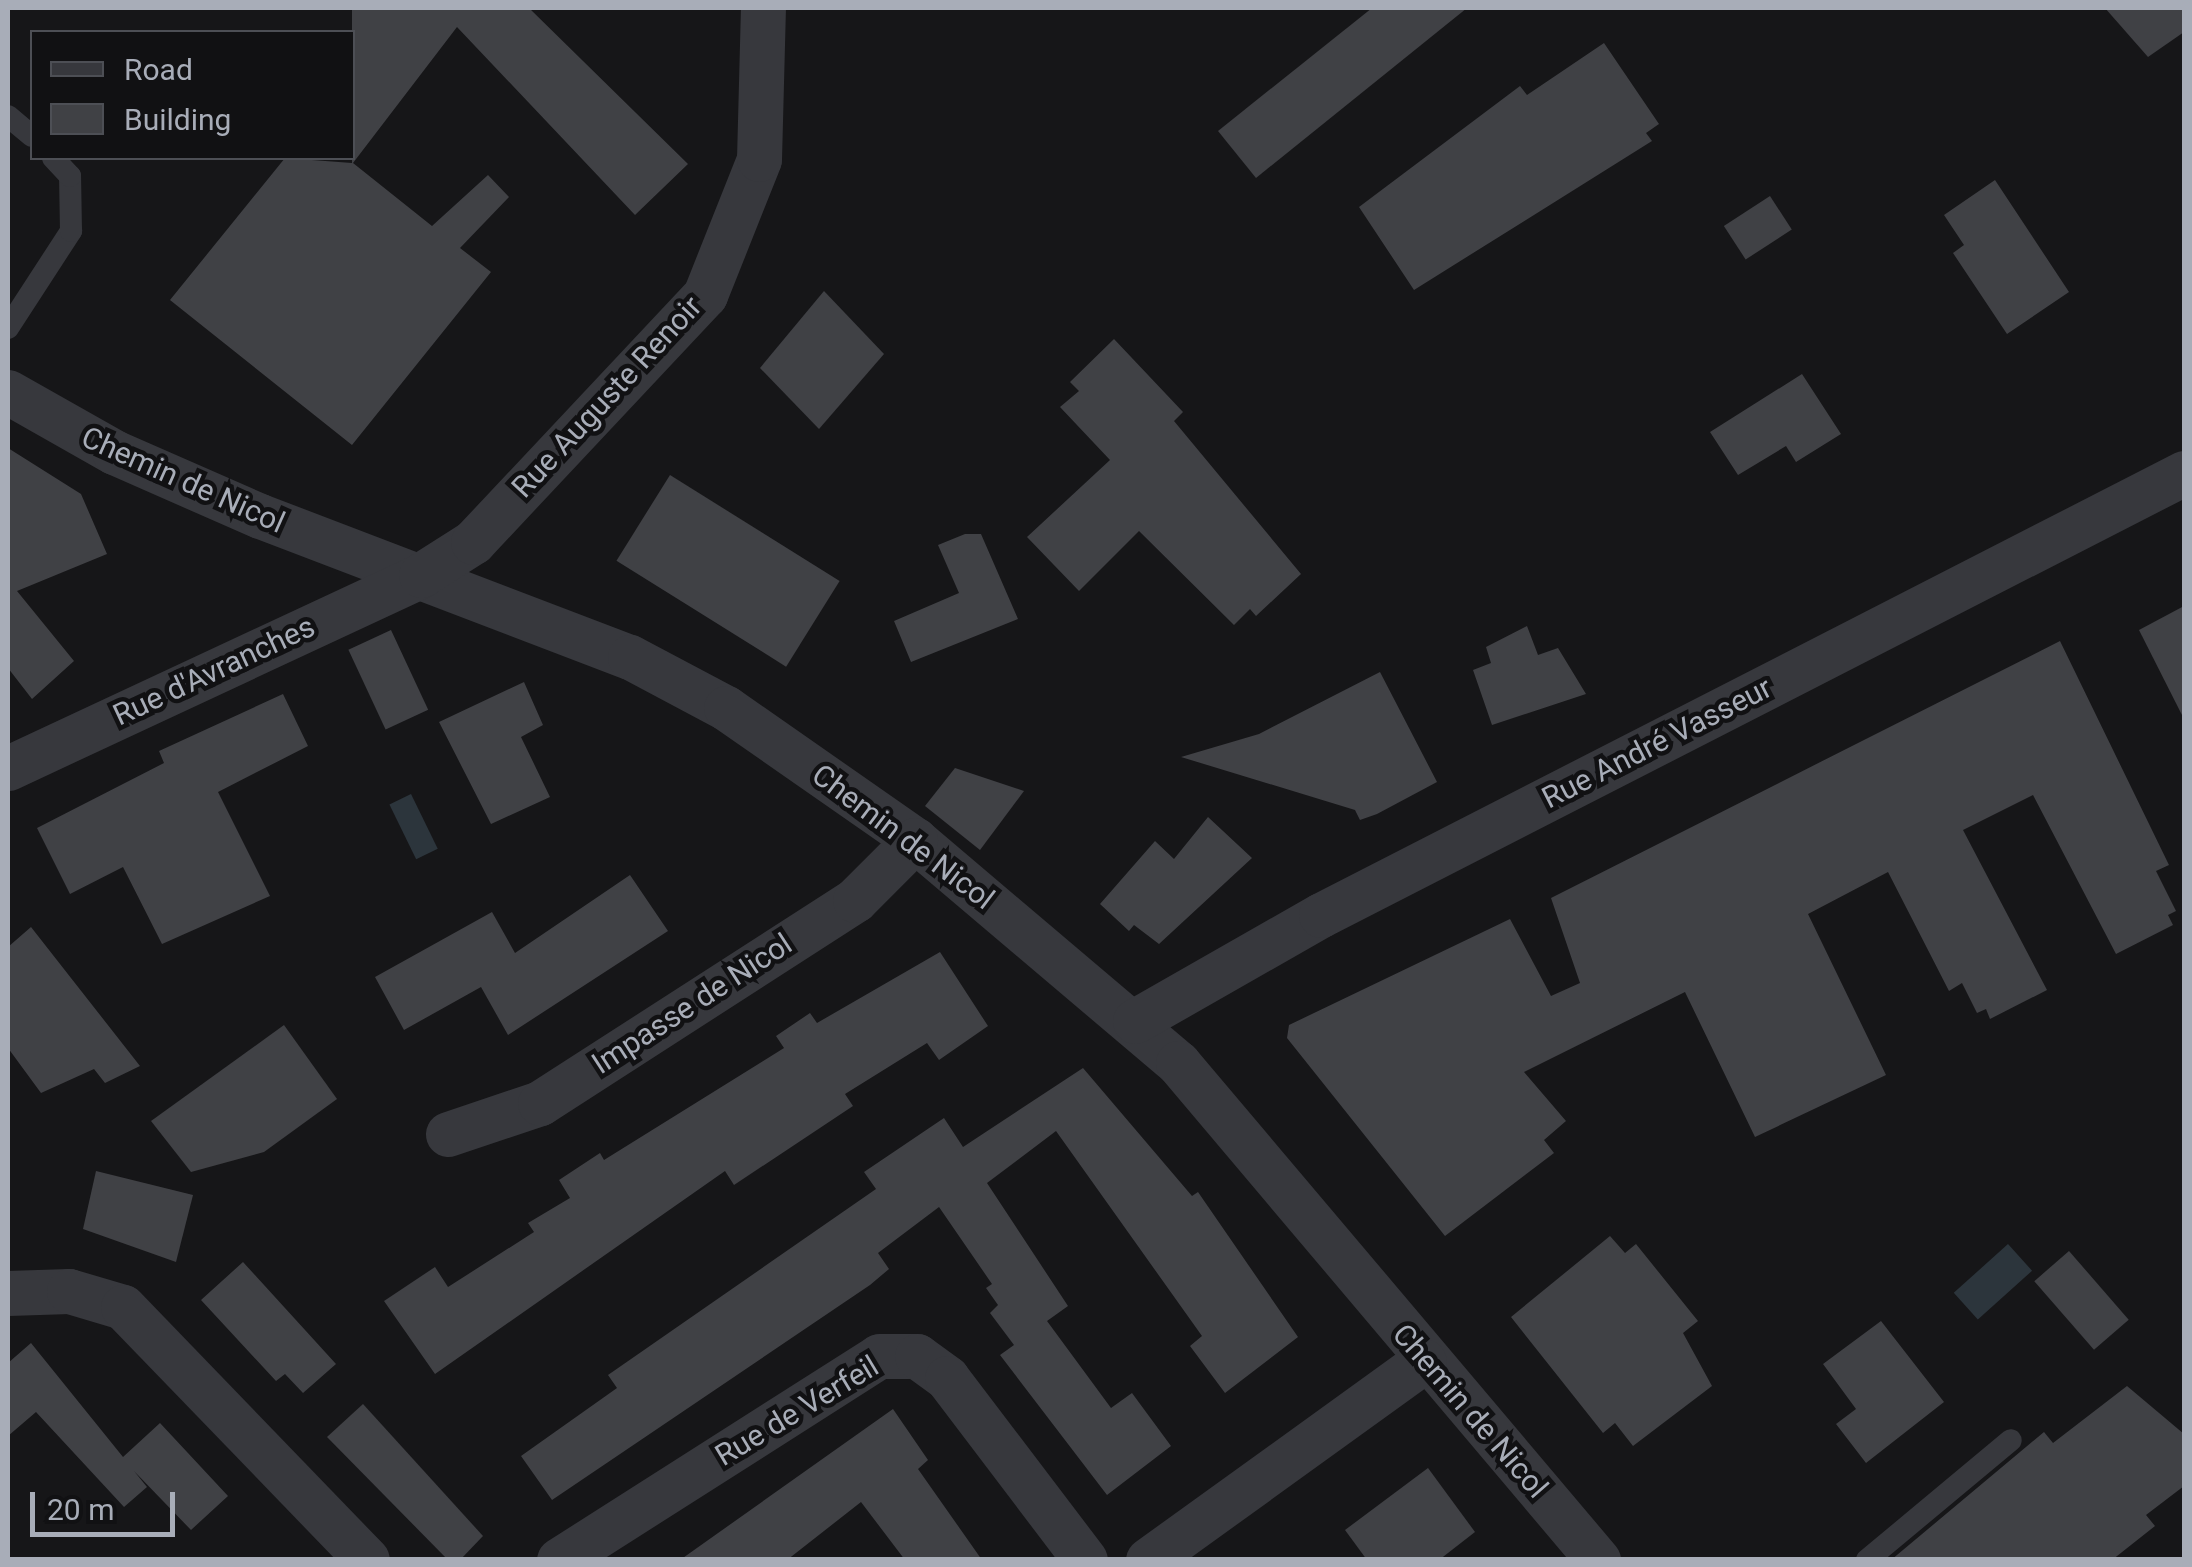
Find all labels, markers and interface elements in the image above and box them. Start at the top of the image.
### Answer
legend [30,30,355,160]
text: Road [124,52,193,87]
text: Building [124,102,231,137]
street label: Rue Auguste Renoir [505,289,709,505]
street label: Chemin de Nicol [76,419,290,541]
street label: Rue d'Avranches [107,609,321,733]
street label: Rue André Vasseur [1536,670,1778,816]
street label: Chemin de Nicol [805,757,1001,917]
street label: Impasse de Nicol [585,926,799,1082]
street label: Chemin de Nicol [1385,1317,1555,1505]
street label: Rue de Verfeil [709,1348,885,1474]
scale bar [35,1472,180,1534]
text: 20 m [47,1492,114,1527]

